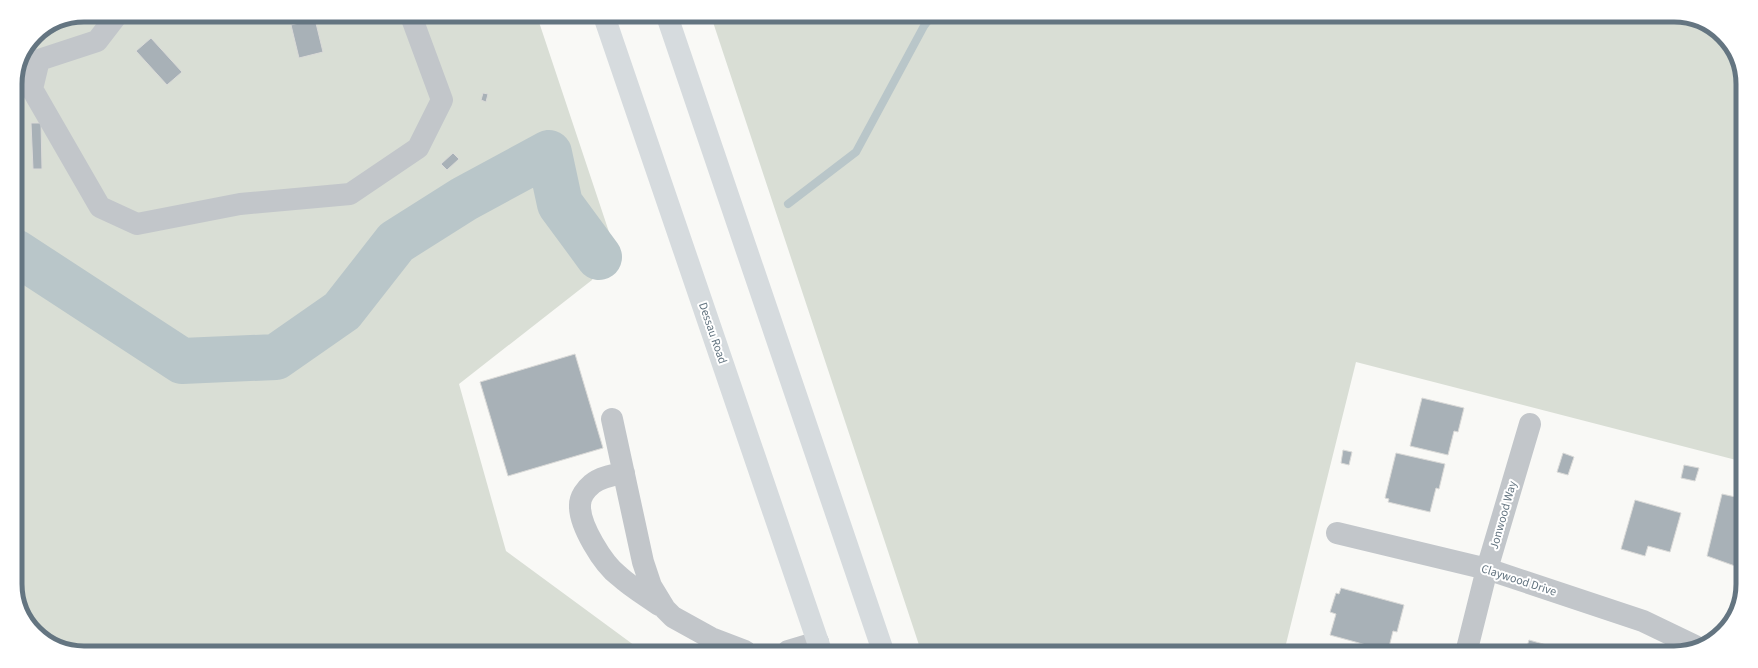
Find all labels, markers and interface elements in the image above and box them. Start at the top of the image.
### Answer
street label: Dessau Road [694,300,731,366]
street label: Jonwood Way [1486,479,1521,551]
street label: Claywood Drive [1479,560,1559,601]

